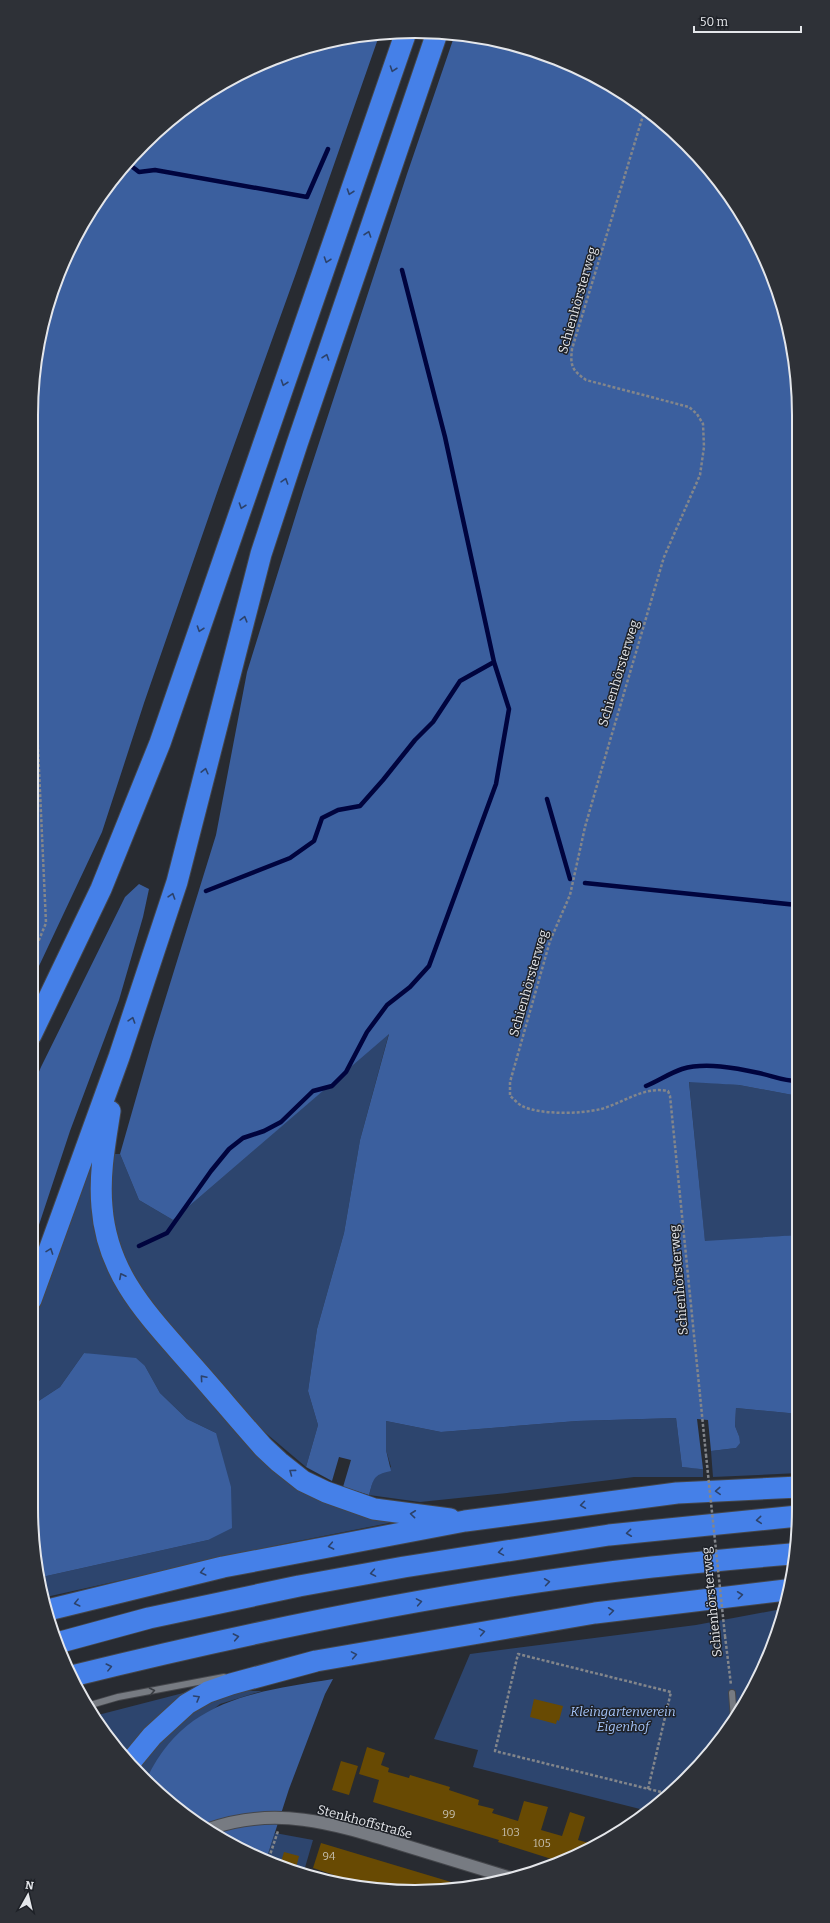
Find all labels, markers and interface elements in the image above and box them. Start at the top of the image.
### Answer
scale bar [694,8,801,34]
text: 50 m [700,15,729,29]
one-way arrow [389,66,398,73]
one-way arrow [347,188,355,195]
one-way arrow [364,231,372,238]
street label: Schienhörsterweg [555,245,600,355]
one-way arrow [323,256,332,263]
one-way arrow [321,354,330,361]
one-way arrow [281,379,289,386]
one-way arrow [280,477,289,484]
one-way arrow [238,502,247,509]
one-way arrow [239,615,248,622]
street label: Schienhörsterweg [595,618,642,728]
one-way arrow [196,625,204,632]
one-way arrow [201,767,209,774]
one-way arrow [168,893,176,900]
street label: Schienhörsterweg [506,928,551,1038]
one-way arrow [127,1016,135,1023]
street label: Schienhörsterweg [666,1224,691,1336]
one-way arrow [45,1247,53,1254]
one-way arrow [120,1273,127,1280]
one-way arrow [200,1375,207,1382]
one-way arrow [289,1470,296,1477]
one-way arrow [715,1487,721,1495]
one-way arrow [580,1501,586,1510]
one-way arrow [410,1509,416,1518]
one-way arrow [756,1515,762,1524]
one-way arrow [626,1528,632,1537]
one-way arrow [328,1542,334,1550]
street label: Schienhörsterweg [698,1546,725,1658]
one-way arrow [498,1547,504,1556]
one-way arrow [200,1567,207,1576]
one-way arrow [369,1568,376,1577]
one-way arrow [544,1578,550,1587]
one-way arrow [737,1591,743,1600]
one-way arrow [74,1598,80,1606]
one-way arrow [415,1598,422,1607]
one-way arrow [608,1607,614,1616]
one-way arrow [479,1629,486,1637]
one-way arrow [233,1633,239,1642]
one-way arrow [351,1651,358,1660]
one-way arrow [106,1663,113,1671]
one-way arrow [149,1687,155,1695]
one-way arrow [193,1696,200,1703]
park label: Kleingartenverein Eigenhof [570,1704,676,1734]
street label: Stenkhoffstraße [316,1802,414,1841]
house number: 99 [443,1808,455,1821]
house number: 103 [502,1826,520,1839]
house number: 105 [533,1837,551,1850]
house number: 94 [323,1850,336,1863]
north arrow [8,1875,48,1915]
text: N [24,1879,35,1893]

